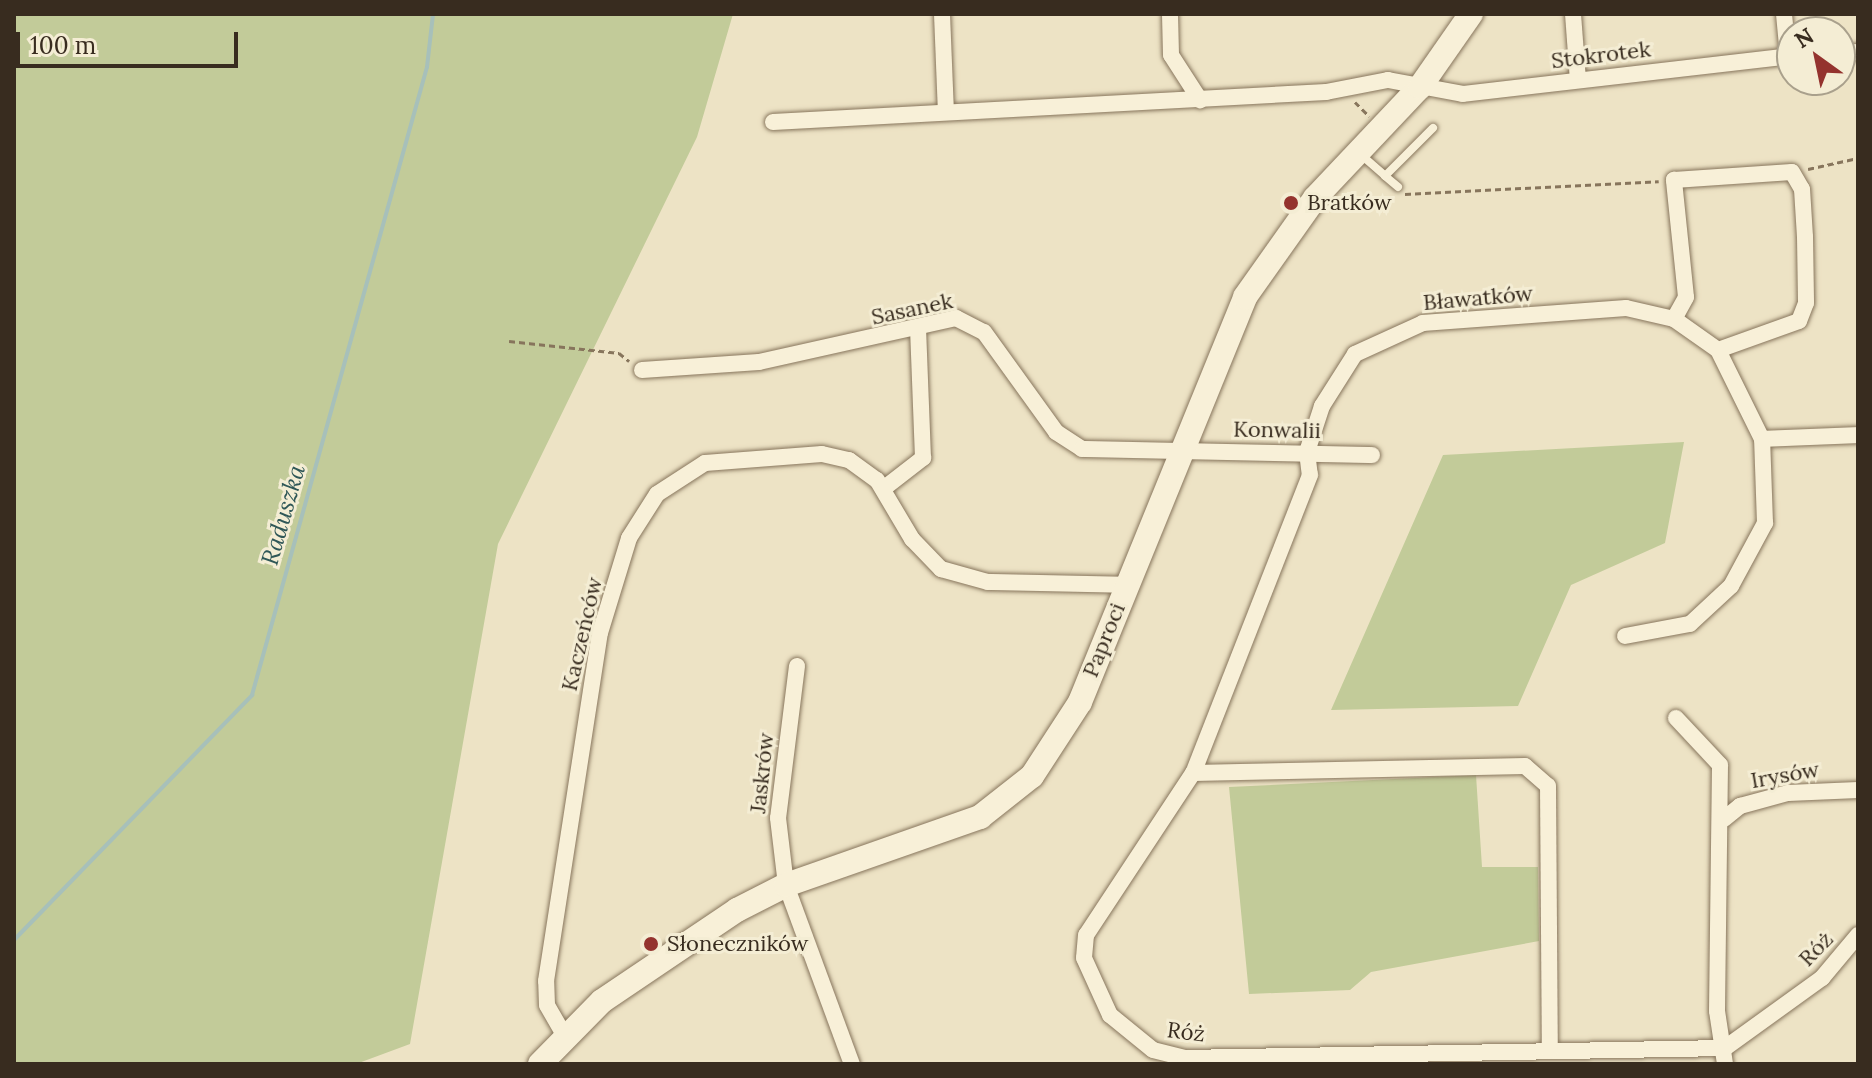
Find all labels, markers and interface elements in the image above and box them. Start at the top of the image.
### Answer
scale bar [20,16,242,66]
north arrow [1776,16,1856,96]
text: N [1789,21,1819,54]
text: 100 m [30,30,96,61]
street label: Stokrotek [1550,36,1652,74]
place label: Bratków [1307,190,1392,216]
marker: Bratków [1282,194,1300,212]
street label: Bławatków [1422,280,1534,316]
street label: Sasanek [869,288,955,330]
street label: Konwalii [1233,416,1321,444]
water label: Raduszka [255,462,311,568]
street label: Kaczeńców [556,574,608,694]
street label: Paproci [1077,599,1131,681]
street label: Jaskrów [745,731,779,815]
street label: Irysów [1749,756,1821,794]
street label: Róż [1793,926,1839,972]
place label: Słoneczników [667,931,808,957]
marker: Słoneczników [642,935,660,953]
street label: Róż [1166,1017,1206,1047]

